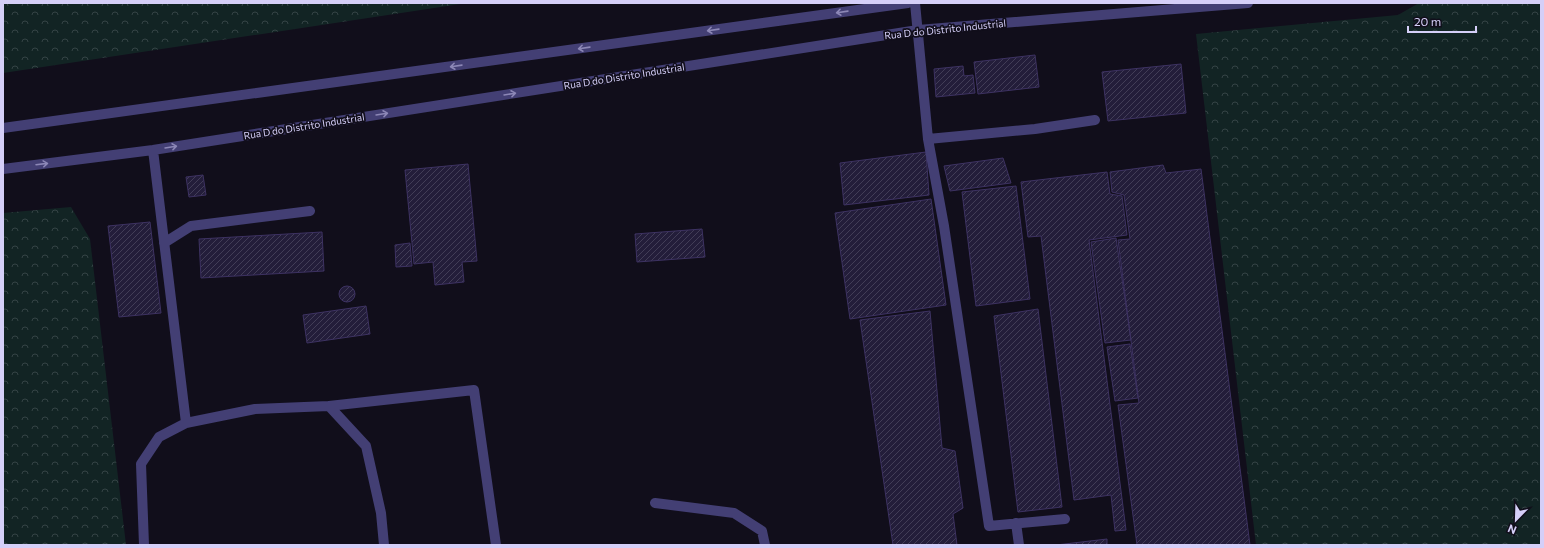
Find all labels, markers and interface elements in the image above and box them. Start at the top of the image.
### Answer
one-way arrow [836,8,849,16]
scale bar [1408,8,1476,34]
text: 20 m [1414,14,1441,28]
street label: Rua D do Distrito Industrial [884,17,1006,41]
one-way arrow [707,26,720,34]
one-way arrow [578,44,591,52]
street label: Rua D do Distrito Industrial [563,61,685,91]
one-way arrow [449,62,462,70]
one-way arrow [503,90,516,98]
one-way arrow [375,110,388,118]
street label: Rua D do Distrito Industrial [243,111,365,141]
one-way arrow [164,143,177,151]
one-way arrow [35,160,48,168]
north arrow [1496,500,1536,540]
text: N [1506,522,1518,537]

